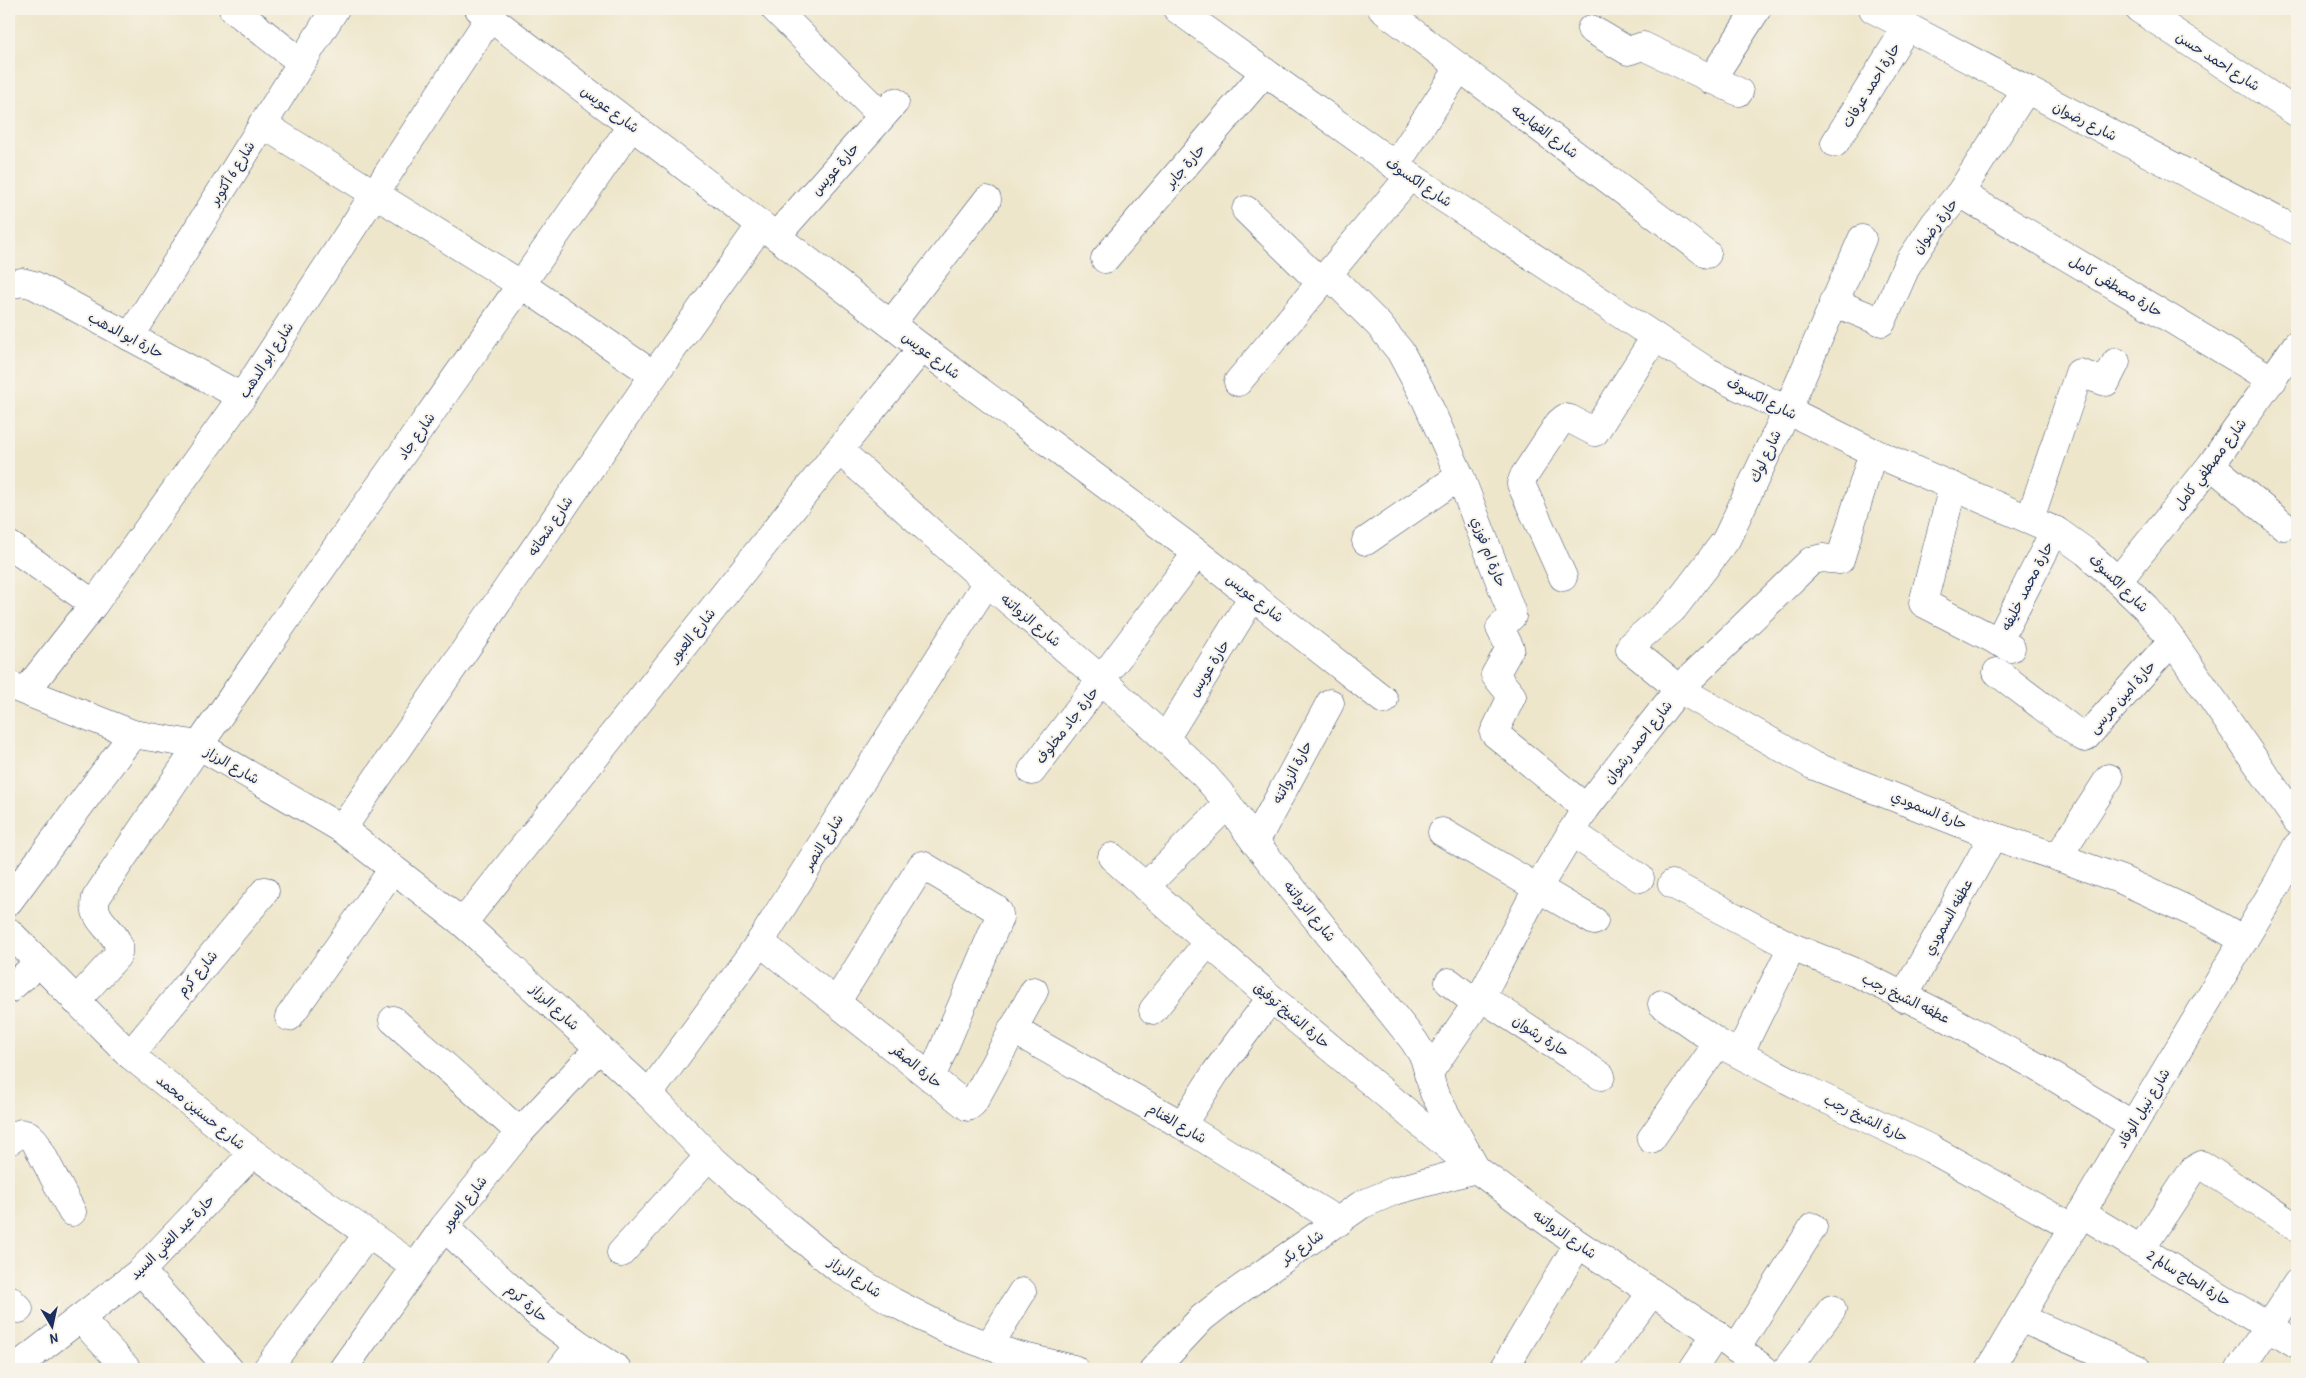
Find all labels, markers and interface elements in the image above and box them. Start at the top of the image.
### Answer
street label: شارع احمد حسن [2172,26,2264,96]
street label: حارة احمد عرفات [1837,39,1904,131]
street label: شارع عويس [577,80,643,138]
street label: شارع رضوان [2049,96,2121,146]
street label: شارع الفهايمه [1507,99,1583,163]
street label: شارع 6 أكتوبر [204,137,260,210]
street label: حارة عويس [806,138,863,199]
street label: حارة جابر [1160,140,1209,192]
street label: شارع الكسوف [1382,152,1456,212]
street label: حارة رضوان [1907,194,1962,257]
street label: حارة مصطفى كامل [2066,250,2166,321]
street label: حارة ابو الدهب [85,307,167,362]
street label: شارع ابو الدهب [234,318,298,402]
street label: شارع عويس [898,326,964,384]
street label: شارع الكسوف [1724,372,1800,424]
street label: شارع جاد [392,408,440,464]
street label: شارع مصطفي كامل [2169,414,2254,516]
street label: شارع لوك [1744,426,1786,486]
street label: شارع شحاته [522,492,578,560]
street label: حارة ام فوزي [1465,514,1512,590]
street label: حارة محمد خليفه [1996,538,2057,634]
street label: شارع الكسوف [2085,549,2153,617]
street label: شارع عويس [1222,569,1288,627]
street label: شارع الزواتنه [996,589,1066,651]
street label: شارع العبور [663,604,720,667]
street label: حارة عويس [1184,636,1234,700]
street label: حارة امين مرسى [2084,656,2159,737]
street label: حارة جاد مخلوف [1031,682,1103,768]
street label: شارع احمد رشوان [1599,696,1677,788]
street label: حارة الزواتنه [1267,737,1316,807]
street label: شارع الرزاز [200,741,263,789]
street label: حارة السمودي [1888,786,1970,835]
street label: شارع النصر [797,810,848,875]
street label: عطفه السمودي [1919,875,1978,959]
street label: شارع الزواتنه [1279,876,1341,946]
street label: شارع كرم [172,946,223,1001]
street label: عطفه الشيخ رجب [1859,968,1953,1028]
street label: حارة الشيخ توفيق [1250,977,1334,1053]
street label: شارع الرزاز [525,979,584,1035]
street label: حارة رشوان [1509,1010,1573,1061]
street label: حارة الصقر [887,1039,947,1092]
street label: شارع نبيل الوقاد [2111,1065,2175,1151]
street label: شارع حسنين محمد [152,1070,250,1154]
street label: حارة الشيخ رجب [1821,1089,1911,1147]
street label: شارع الغنام [1143,1098,1210,1150]
street label: شارع العبور [436,1172,492,1235]
street label: حارة عبد الغني السيد [125,1190,221,1286]
street label: شارع الزواتنه [1529,1205,1601,1263]
street label: شارع بكر [1276,1225,1328,1270]
street label: حارة الحاج سالم 2 [2143,1245,2235,1312]
street label: شارع الرزاز [824,1251,886,1302]
street label: حارة كرم [501,1279,552,1328]
north arrow [28,1300,78,1350]
text: N [48,1329,59,1349]

